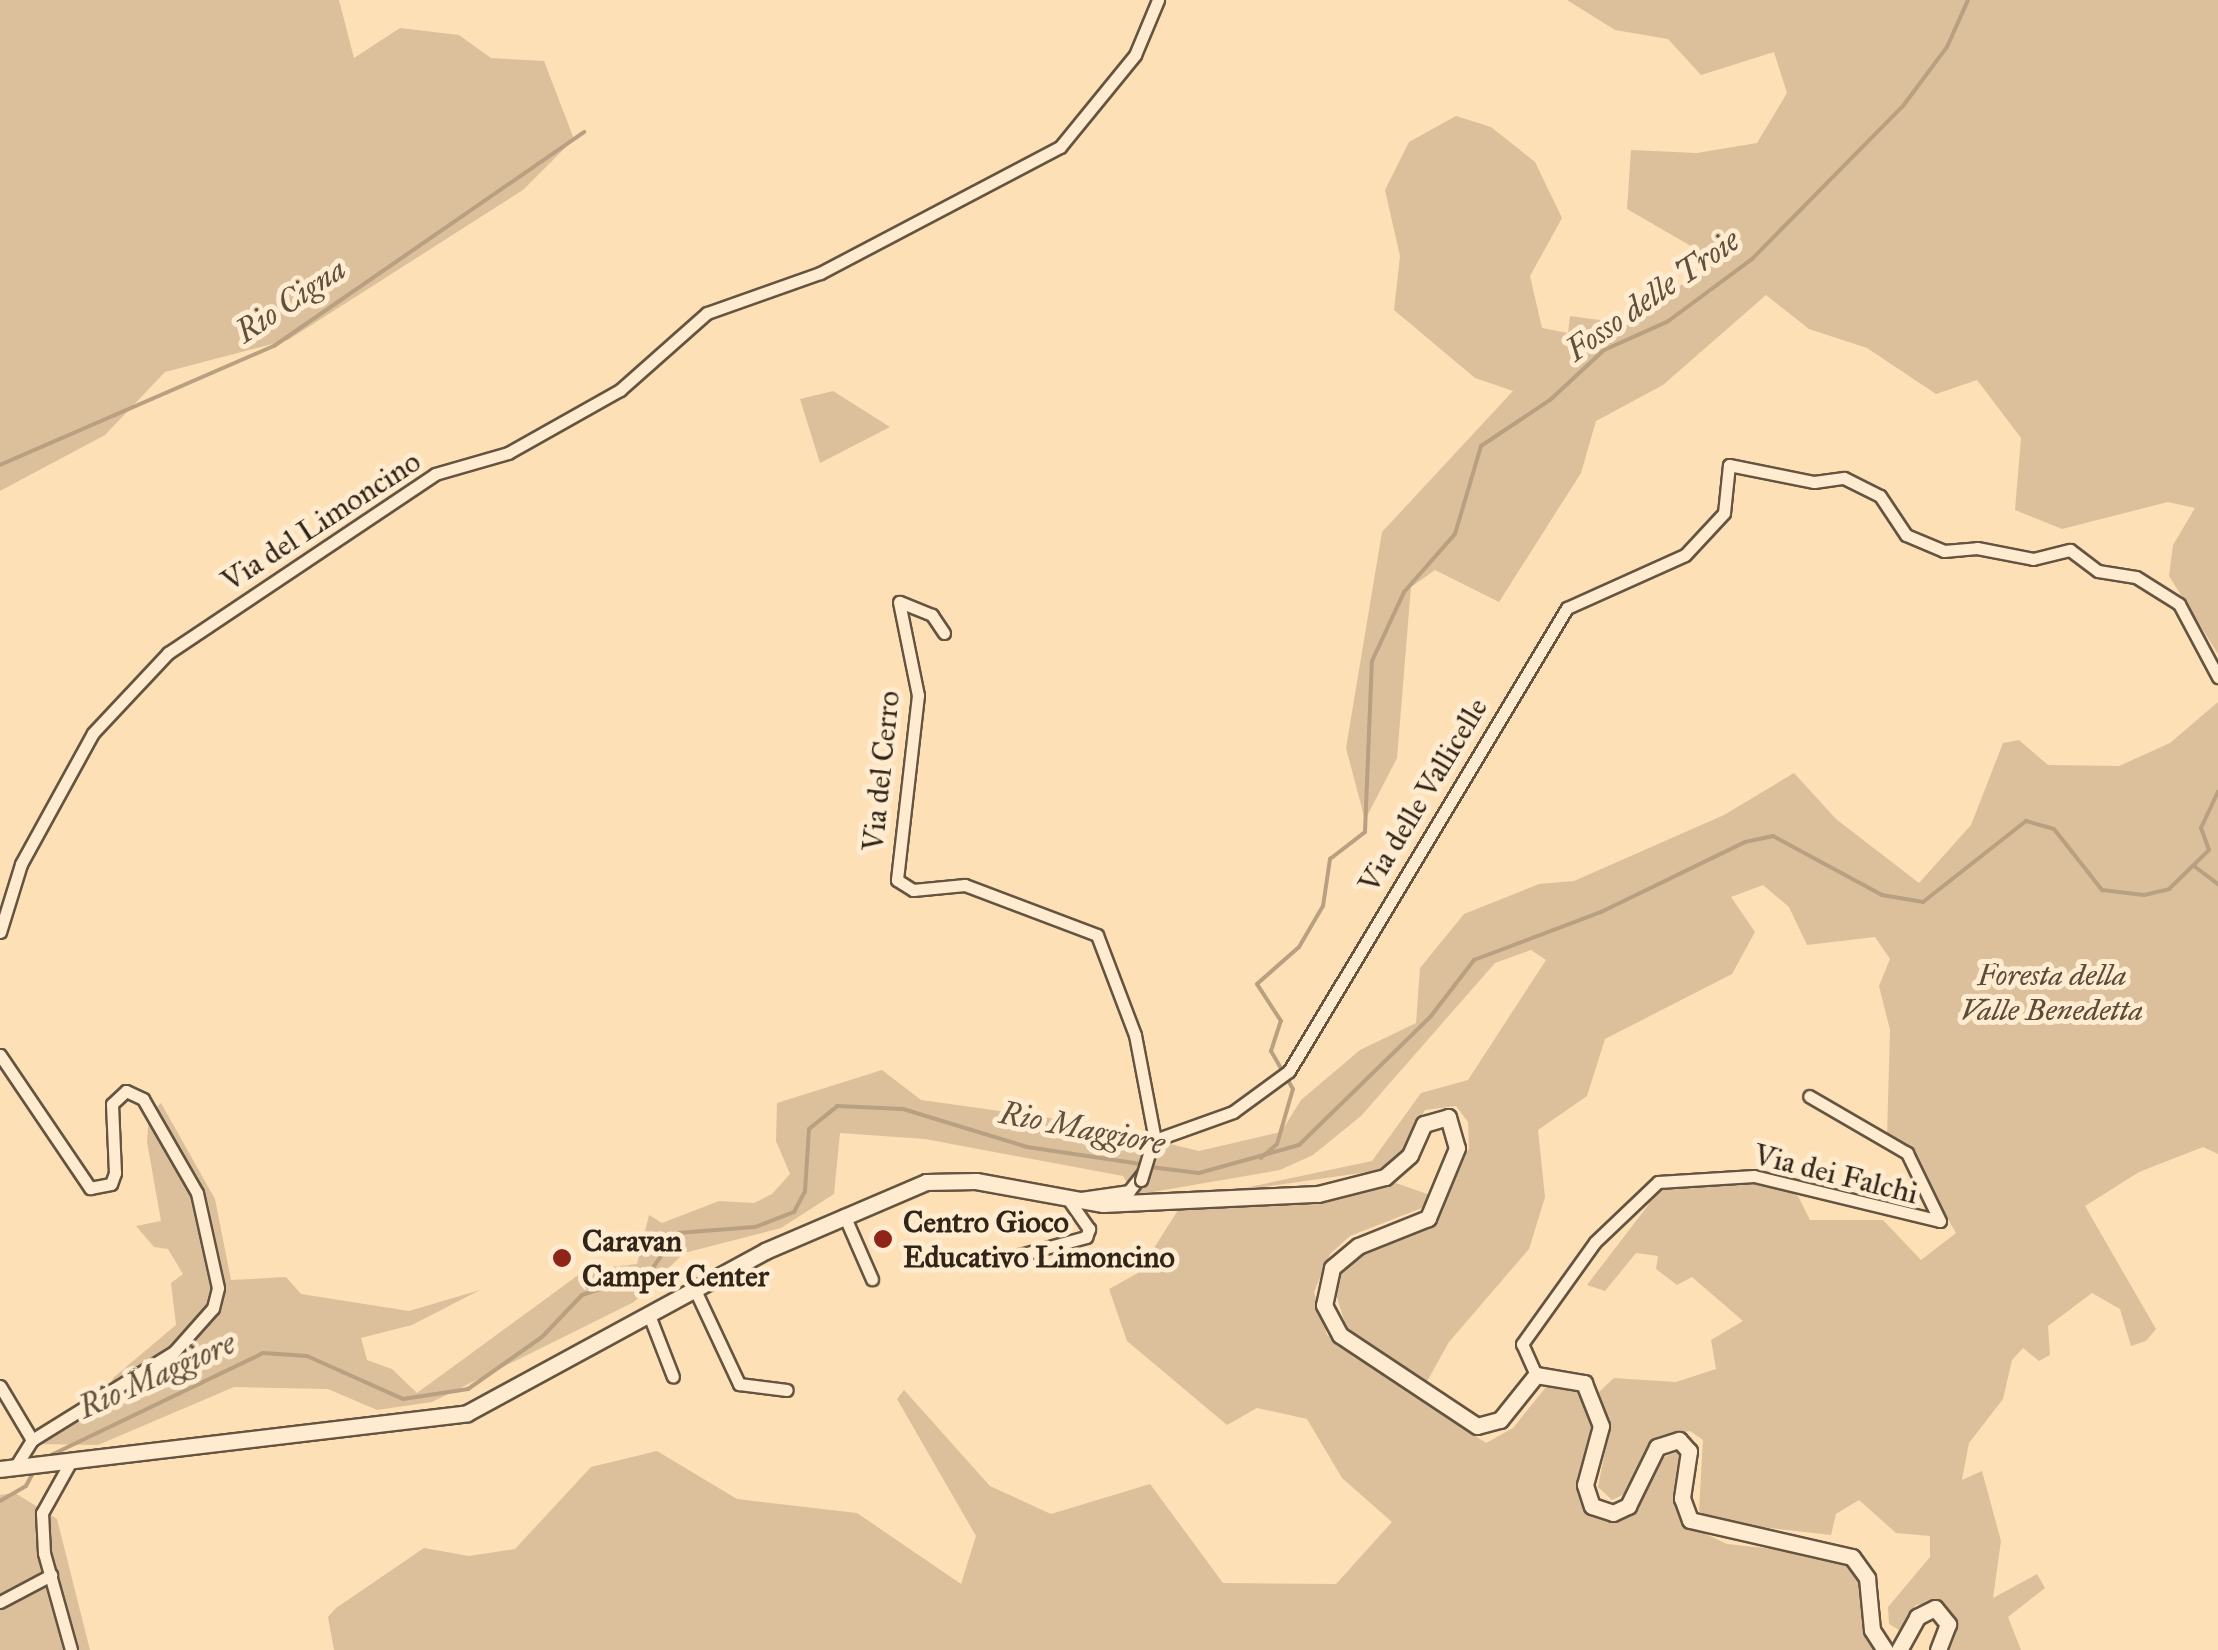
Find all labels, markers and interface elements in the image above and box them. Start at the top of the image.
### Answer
water label: Fosso delle Troie [1559,222,1747,370]
water label: Rio Cigna [229,250,353,352]
street label: Via del Limoncino [215,443,427,599]
street label: Via del Cerro [855,689,907,853]
street label: Via delle Vallicelle [1351,691,1495,899]
park label: Foresta della Valle Benedetta [1961,957,2143,1028]
water label: Rio Maggiore [996,1094,1168,1164]
street label: Via dei Falchi [1750,1136,1922,1212]
place label: Centro Gioco Educativo Limoncino [903,1204,1175,1274]
place label: Caravan Camper Center [582,1223,769,1294]
marker: Centro Gioco Educativo Limoncino [872,1228,894,1250]
marker: Caravan Camper Center [551,1247,573,1269]
water label: Rio Maggiore [73,1324,241,1428]

